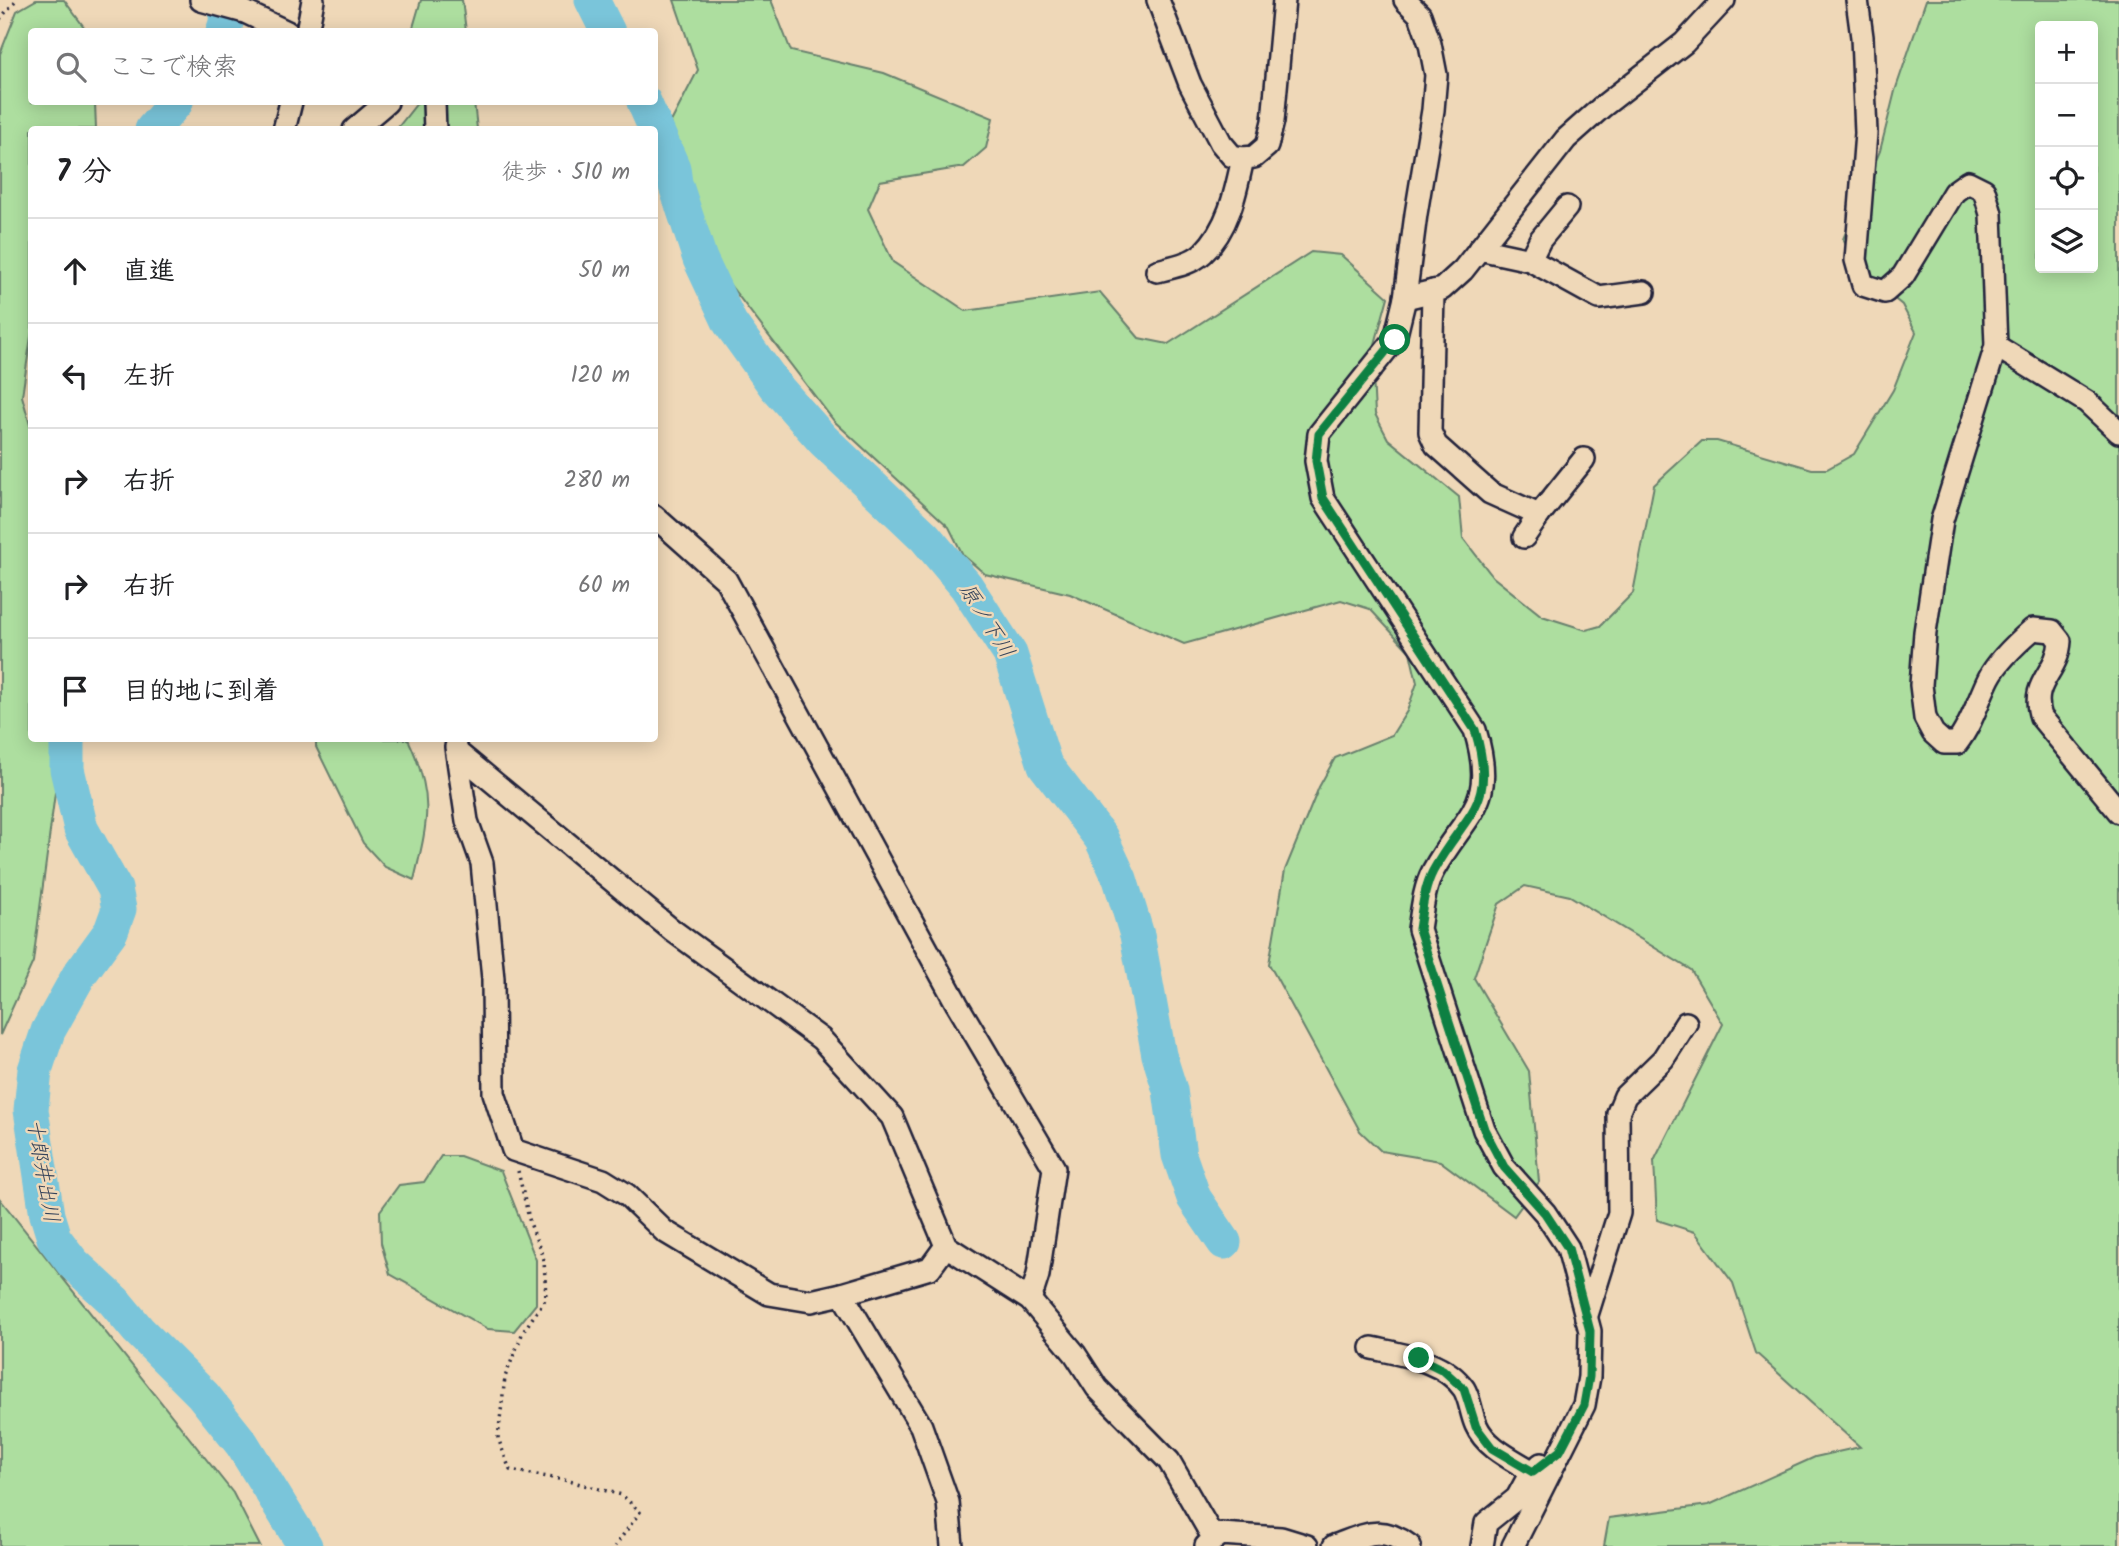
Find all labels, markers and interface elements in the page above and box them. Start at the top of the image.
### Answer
map controls [2035,21,2098,273]
button: + [2035,21,2098,84]
search box [28,28,658,105]
text: ここで検索 [108,47,238,89]
icon: search [52,48,90,86]
button: − [2035,84,2098,147]
button: locate [2035,147,2098,210]
text: 7 分 [56,149,112,197]
text: 徒歩 · 510 m [501,155,630,191]
button: layers [2035,210,2098,273]
text: 直進 [123,251,175,293]
icon: ahead [56,252,94,290]
text: 50 m [579,253,630,289]
route start [1379,324,1410,355]
text: 左折 [123,356,175,398]
icon: left [56,357,94,395]
text: 120 m [570,358,630,394]
text: 右折 [123,461,175,503]
icon: right [56,462,94,500]
text: 280 m [564,463,630,499]
text: 右折 [123,566,175,608]
icon: right [56,567,94,605]
text: 60 m [578,568,630,604]
water label: 原ノ下川 [950,577,1022,665]
text: 目的地に到着 [123,671,279,713]
icon: arrive [56,672,94,710]
water label: 十郎井出川 [17,1116,67,1226]
route end [1403,1342,1434,1373]

